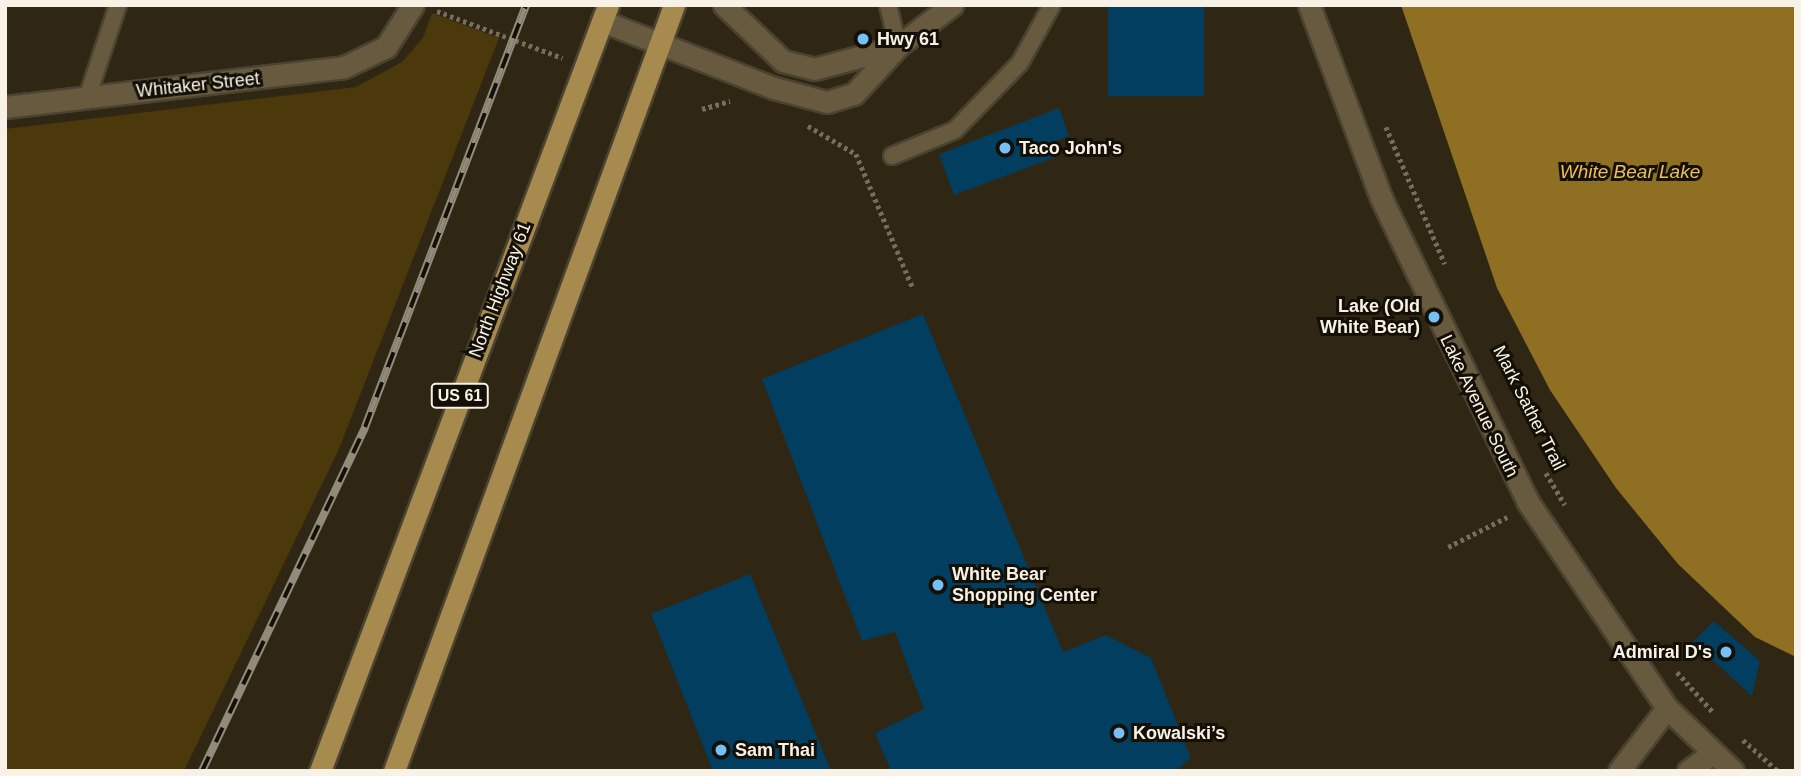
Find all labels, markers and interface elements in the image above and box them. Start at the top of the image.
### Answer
place label: Hwy 61 [877,28,939,50]
marker: Hwy 61 [855,31,871,47]
street label: Whitaker Street [135,68,261,102]
place label: Taco John's [1019,137,1122,159]
marker: Taco John's [997,140,1013,156]
water label: White Bear Lake [1560,161,1700,183]
street label: North Highway 61 [464,219,536,361]
place label: Lake (Old White Bear) [1320,296,1420,338]
marker: Lake (Old White Bear) [1426,309,1442,325]
street label: Lake Avenue South [1435,331,1523,481]
street label: Mark Sather Trail [1488,342,1570,474]
road number: US 61 [430,384,490,408]
place label: White Bear Shopping Center [952,564,1097,606]
marker: White Bear Shopping Center [930,577,946,593]
place label: Admiral D's [1613,641,1712,663]
marker: Admiral D's [1718,644,1734,660]
place label: Kowalski’s [1133,722,1225,744]
marker: Kowalski’s [1111,725,1127,741]
place label: Sam Thai [735,739,815,761]
marker: Sam Thai [713,742,729,758]

